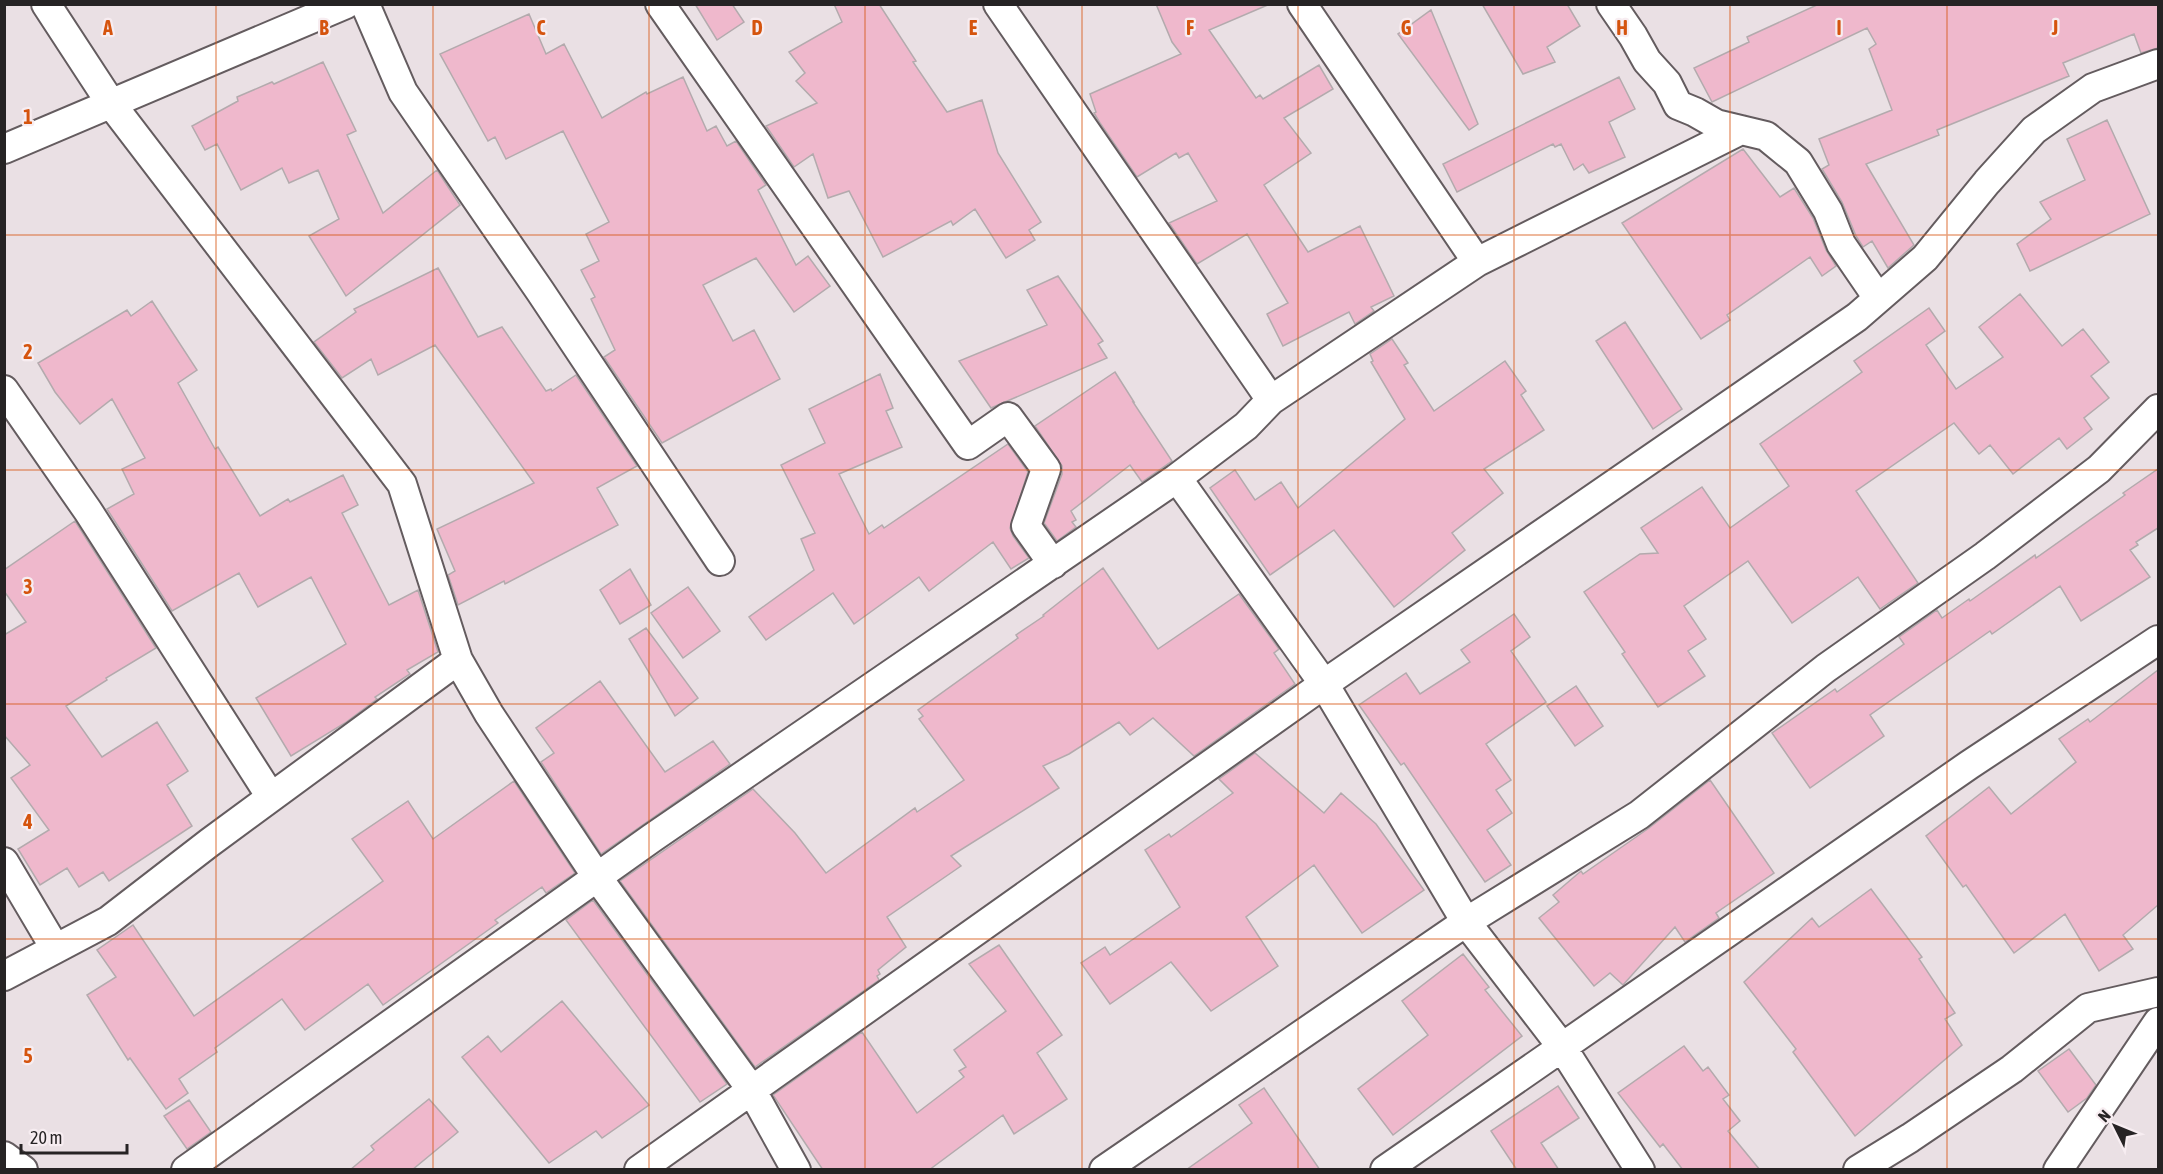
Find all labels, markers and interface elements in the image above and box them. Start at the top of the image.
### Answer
text: A [102,16,113,39]
text: B [319,16,329,39]
text: C [537,16,546,39]
text: D [751,16,763,39]
text: E [969,16,978,39]
text: F [1186,16,1194,39]
text: G [1401,16,1412,39]
text: H [1616,16,1628,39]
text: I [1836,16,1842,39]
text: J [2051,16,2058,39]
text: 1 [23,105,33,128]
text: 2 [23,340,33,363]
text: 3 [23,575,33,598]
text: 4 [22,810,33,833]
text: 5 [23,1044,33,1067]
north arrow [2085,1096,2145,1156]
text: N [2094,1106,2114,1125]
scale bar [21,1117,128,1155]
text: 20 m [30,1127,62,1148]

